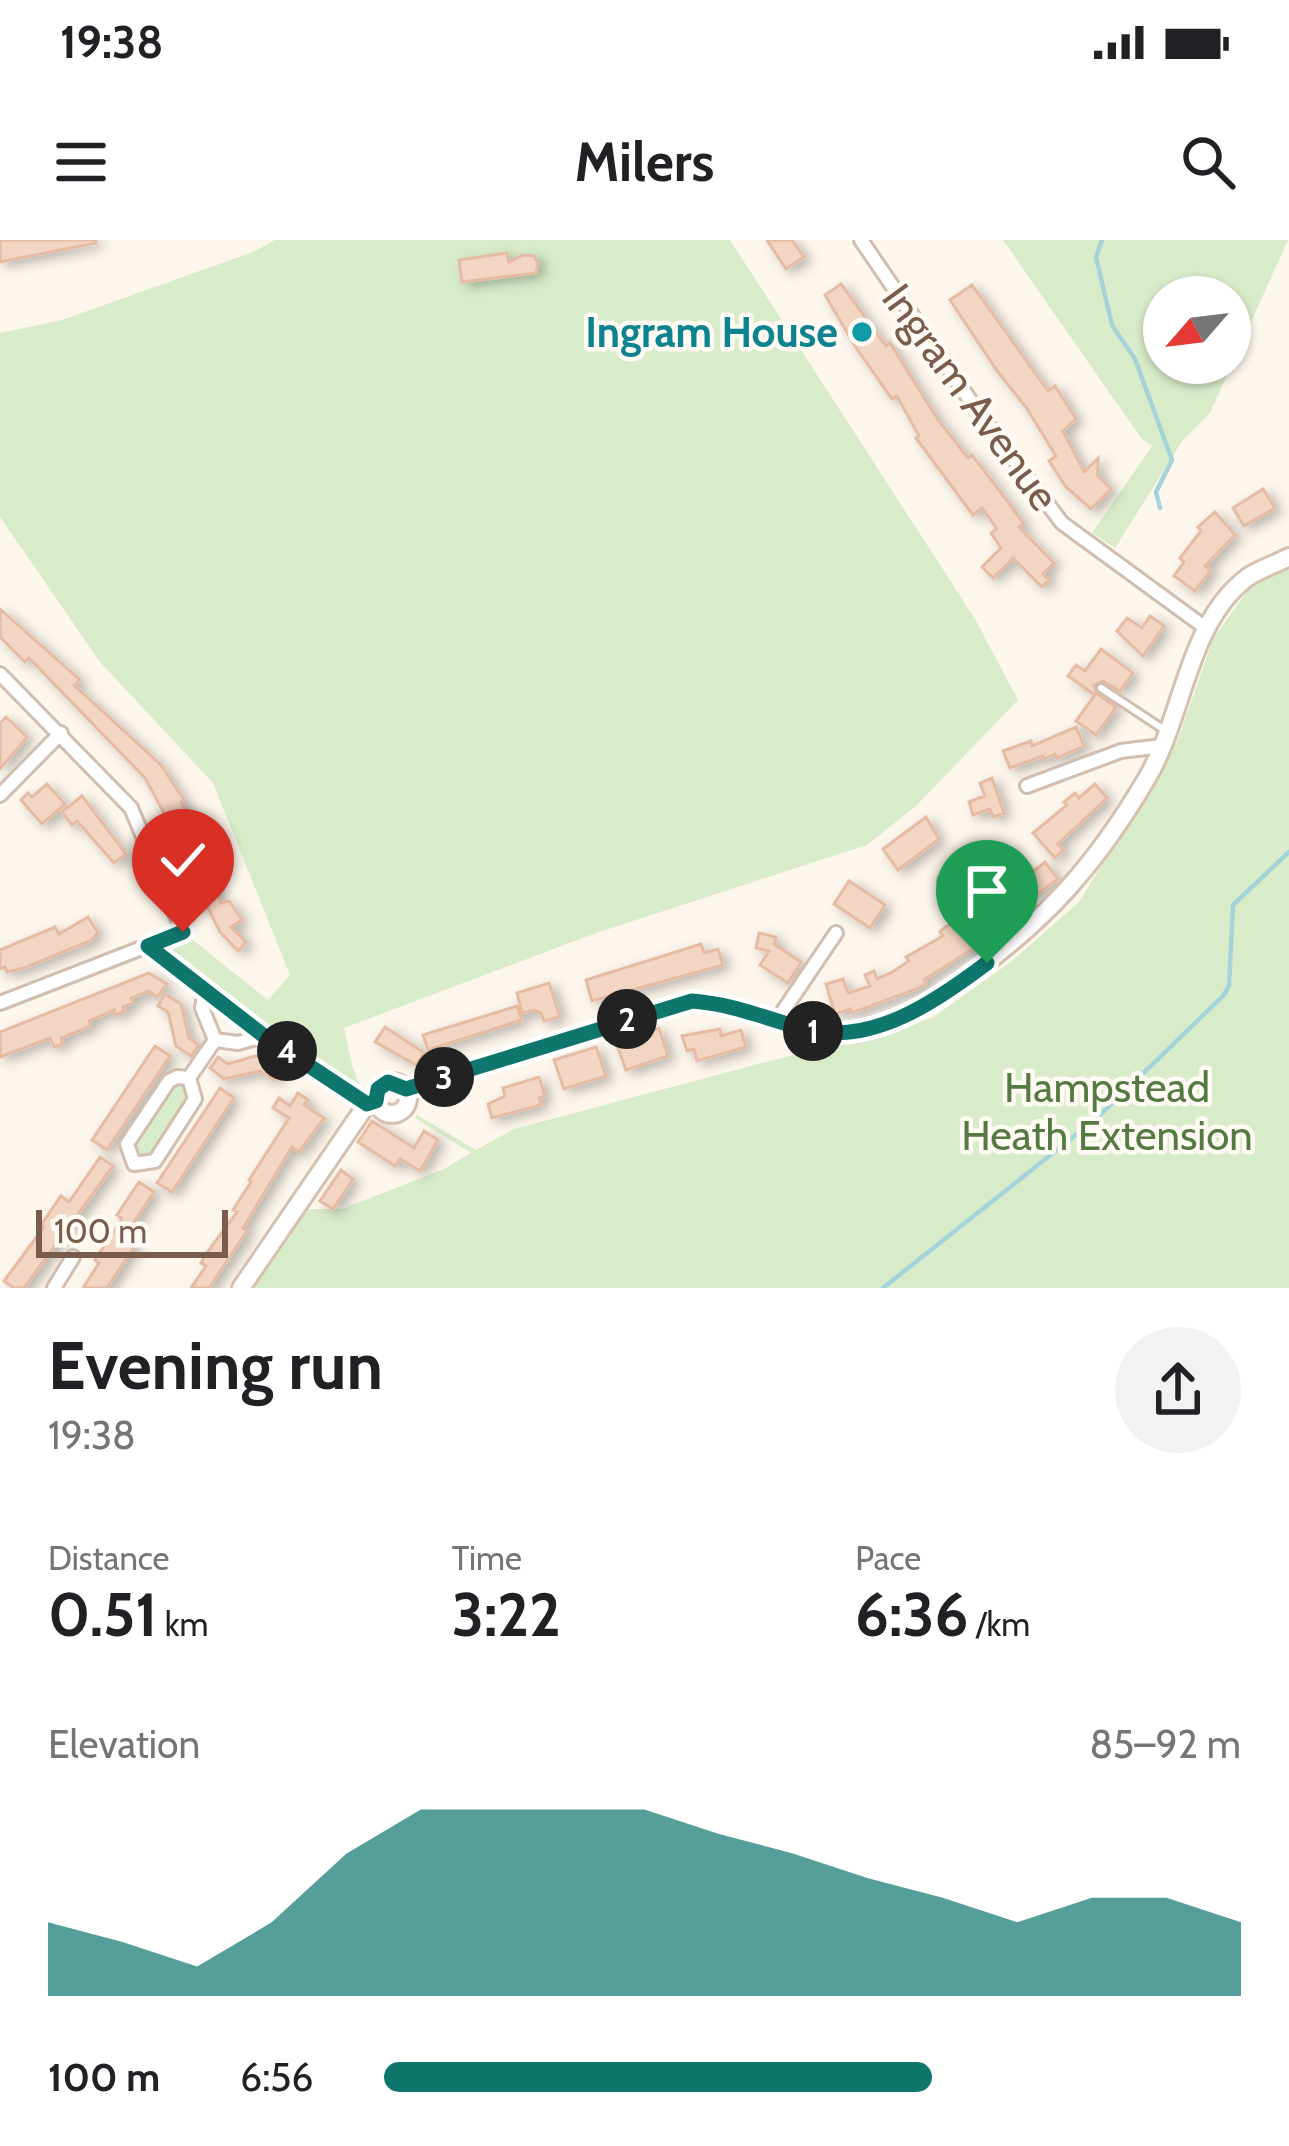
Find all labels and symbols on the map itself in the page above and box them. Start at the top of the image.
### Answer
street label: Ingram Avenue [871,274,1071,520]
north arrow [1143,276,1251,384]
place label: Ingram House [585,306,838,358]
marker: Ingram House [849,319,875,345]
pin [132,809,234,932]
pin [936,840,1038,963]
pin: 2 [597,989,657,1049]
pin: 1 [783,1001,843,1061]
pin: 4 [257,1021,317,1081]
pin: 3 [414,1047,474,1107]
park label: Hampstead Heath Extension [961,1061,1253,1161]
scale bar [36,1204,228,1257]

